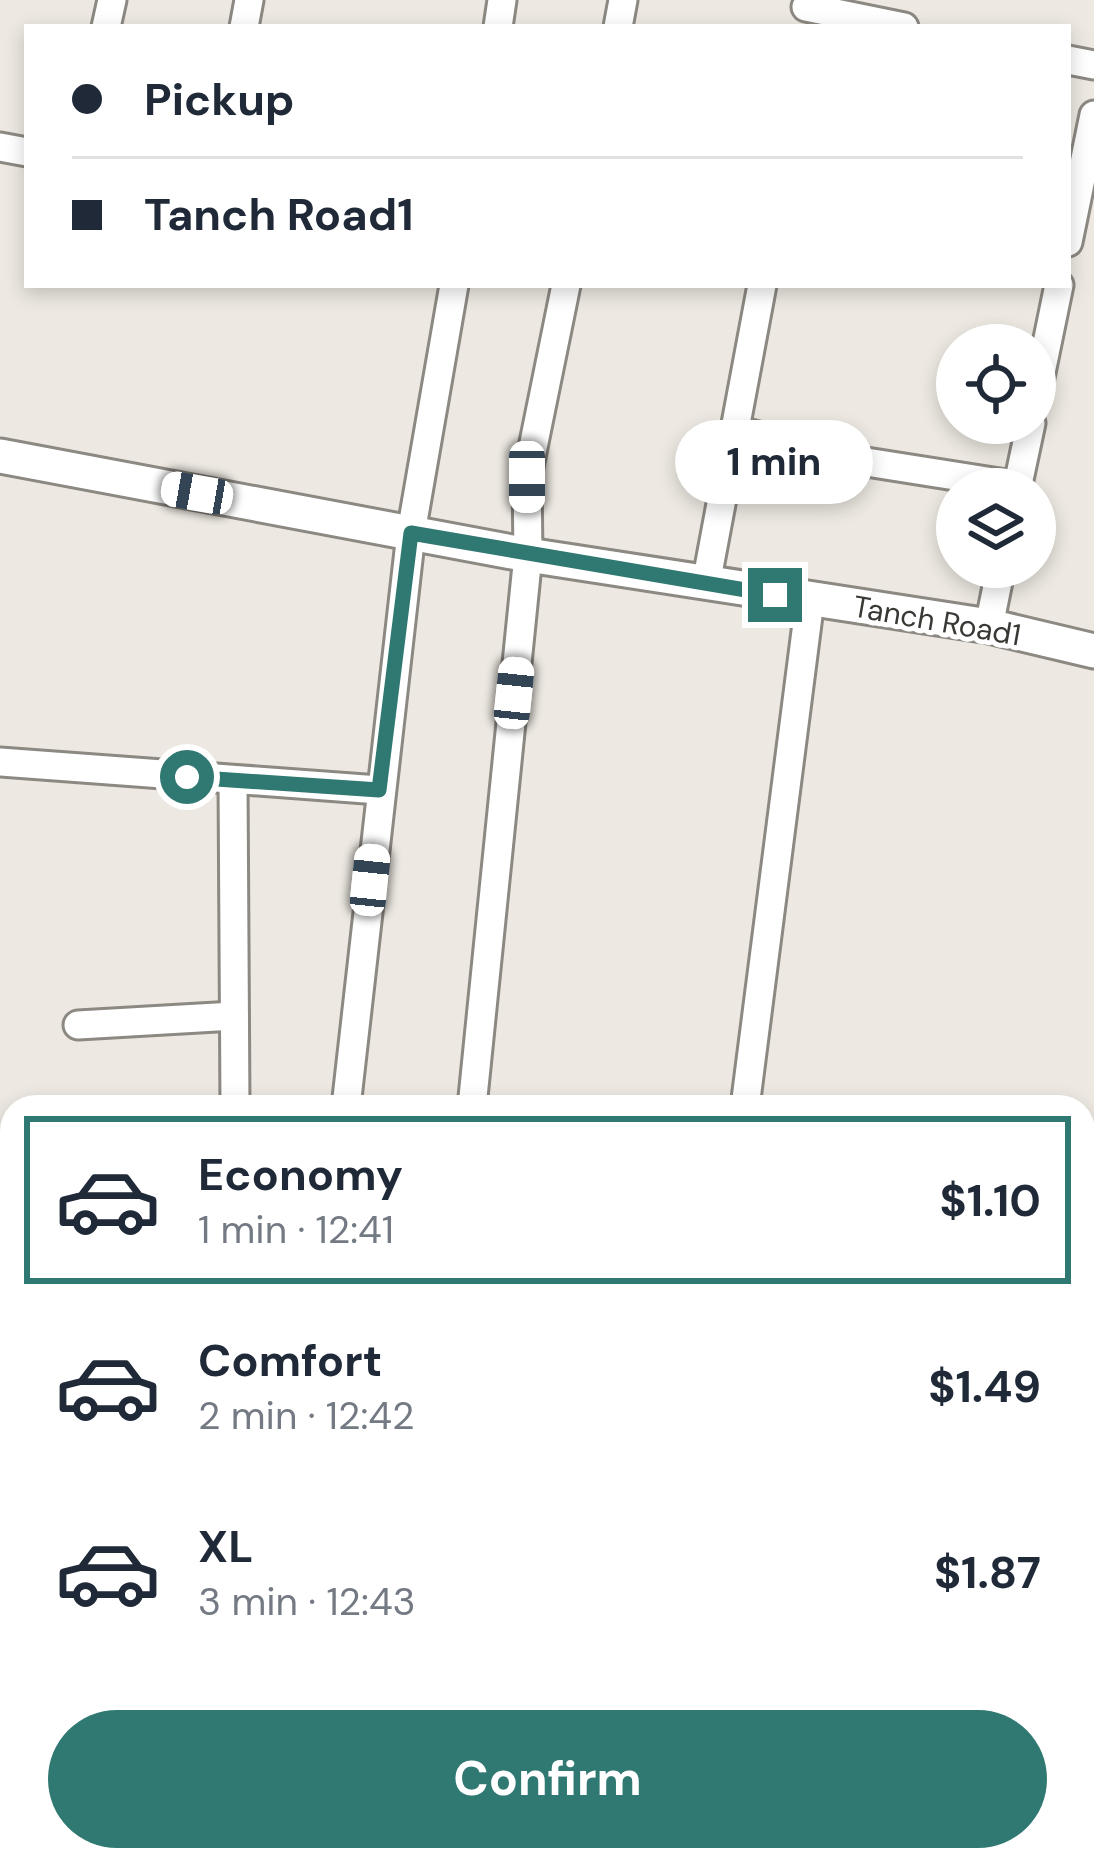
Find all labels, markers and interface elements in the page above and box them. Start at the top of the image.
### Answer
text: Pickup [144,70,294,129]
text: Tanch Road1 [144,185,414,244]
map controls [936,324,1056,588]
button: locate [936,324,1056,444]
callout: 1 min [676,421,874,505]
text: 1 min [727,436,821,487]
car [509,441,545,513]
button: layers [936,468,1056,588]
car [158,469,236,517]
route end [748,568,802,622]
street label: Tanch Road1 [850,587,1024,654]
car [492,655,536,731]
route start [160,750,214,804]
car [348,842,392,918]
text: Economy [198,1145,403,1204]
icon: car [54,1146,162,1254]
text: $1.10 [940,1171,1041,1230]
text: 1 min · 12:41 [198,1204,394,1255]
text: Comfort [198,1331,382,1390]
icon: car [54,1332,162,1440]
text: $1.49 [928,1357,1041,1416]
text: 2 min · 12:42 [198,1390,414,1441]
text: XL [198,1517,253,1576]
icon: car [54,1518,162,1626]
text: $1.87 [934,1543,1041,1602]
text: 3 min · 12:43 [198,1576,416,1627]
button: Confirm [48,1710,1047,1848]

